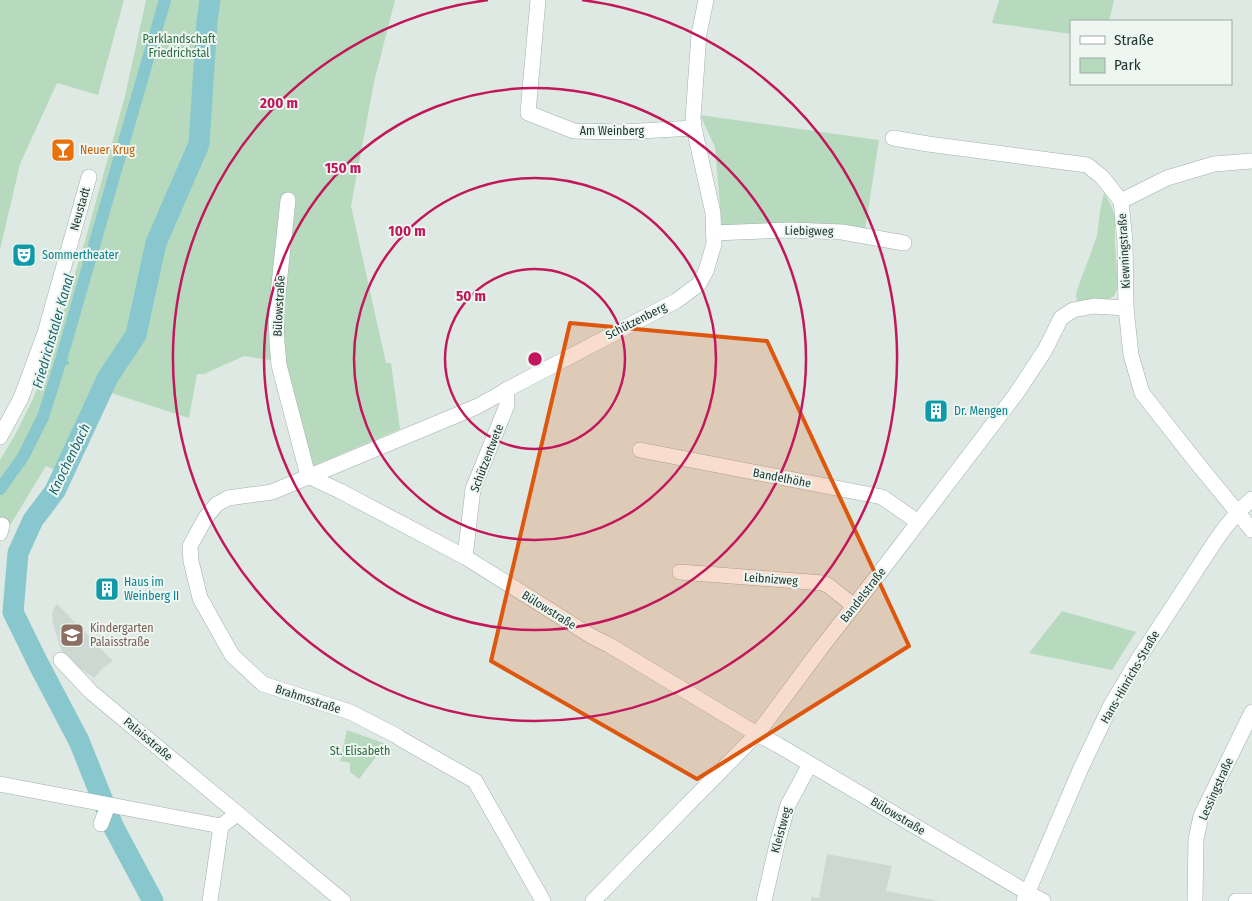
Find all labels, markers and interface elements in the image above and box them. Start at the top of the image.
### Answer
legend [1070,20,1232,85]
text: Straße [1114,31,1154,49]
park label: Parklandschaft Friedrichstal [142,32,216,60]
text: Park [1114,56,1141,74]
text: 200 m [259,94,298,112]
street label: Am Weinberg [580,124,645,138]
bar icon: Neuer Krug [50,137,76,163]
place label: Neuer Krug [80,143,135,157]
text: 150 m [325,159,361,177]
street label: Neustadt [67,186,93,232]
street label: Kiewningstraße [1115,213,1133,289]
text: 100 m [388,222,426,240]
street label: Liebigweg [785,224,834,238]
theatre icon: Sommertheater [11,242,37,268]
place label: Sommertheater [42,248,119,262]
water label: Friedrichstaler Kanal [29,272,78,390]
street label: Bülowstraße [270,275,288,337]
text: 50 m [456,287,486,305]
street label: Schützenberg [603,300,669,342]
centre of rings [526,350,544,368]
building icon: Dr. Mengen [923,398,949,424]
place label: Dr. Mengen [954,404,1008,418]
water label: Knochenbach [45,421,94,498]
street label: Schützentwete [468,422,506,494]
street label: Bandelhöhe [752,465,812,491]
street label: Bandelstraße [837,565,889,625]
street label: Leibnizweg [744,570,799,588]
place label: Haus im Weinberg II [124,575,179,603]
building icon: Haus im Weinberg II [94,576,120,602]
street label: Bülowstraße [519,588,579,632]
place label: Kindergarten Palaisstraße [90,621,154,649]
school or university icon: Kindergarten Palaisstraße [59,622,85,648]
street label: Hans-Hinrichs-Straße [1098,628,1162,726]
street label: Brahmsstraße [274,682,343,716]
street label: Palaisstraße [121,715,175,764]
park label: St. Elisabeth [330,744,390,758]
street label: Lessingstraße [1196,755,1236,823]
street label: Bülowstraße [868,794,928,838]
street label: Kleistweg [768,805,794,854]

